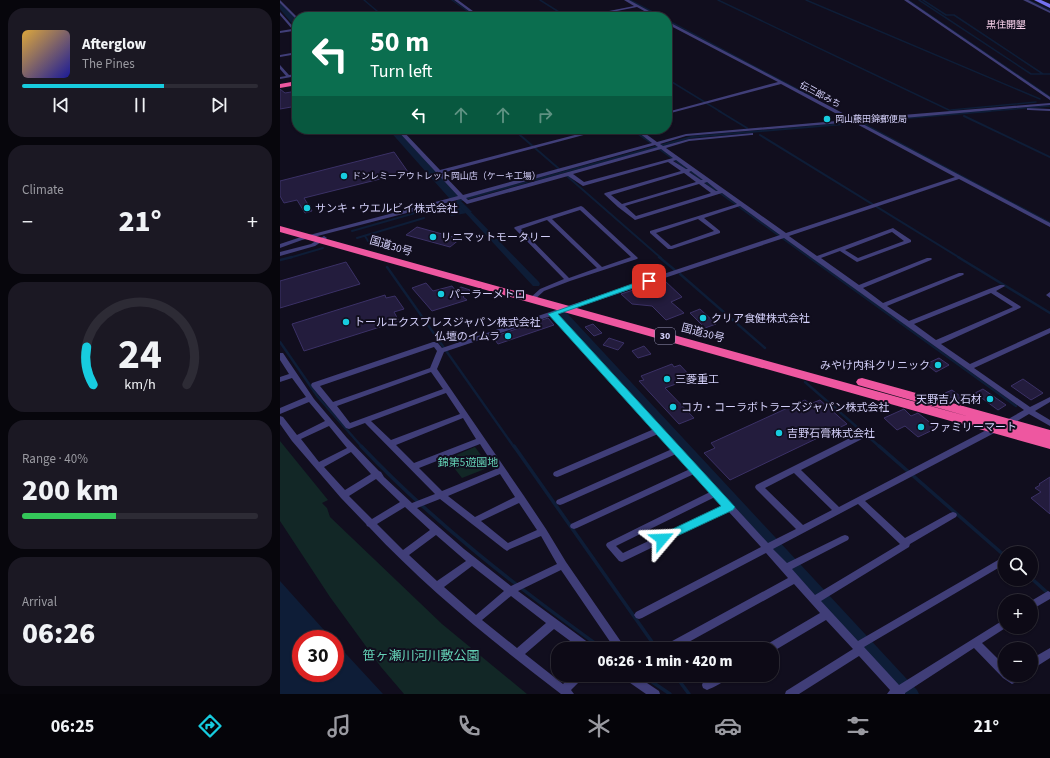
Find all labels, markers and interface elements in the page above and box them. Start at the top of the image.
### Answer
district label: 黒住開墾 [986,18,1026,32]
text: 50 m [370,22,429,62]
icon: left [304,28,356,80]
text: Afterglow [82,34,146,55]
text: The Pines [82,55,135,73]
text: Turn left [370,59,432,84]
street label: 伝三郎みち [796,78,843,111]
icon: previous [50,94,72,116]
icon: pause [129,94,151,116]
icon: next [208,94,230,116]
icon: left [408,104,430,126]
icon: ahead [450,104,472,126]
icon: ahead [492,104,514,126]
icon: right [534,104,556,126]
place label: 岡山藤田錦郵便局 [835,113,907,126]
marker: 岡山藤田錦郵便局 [822,114,832,124]
place label: ドンレミーアウトレット岡山店（ケーキ工場） [352,170,541,183]
marker: ドンレミーアウトレット岡山店（ケーキ工場） [339,171,349,181]
text: Climate [22,181,64,199]
text: 21° [118,200,162,243]
place label: サンキ・ウエルビイ株式会社 [315,201,458,216]
marker: サンキ・ウエルビイ株式会社 [302,203,312,213]
text: − [22,206,33,238]
text: + [247,206,258,238]
place label: リニマットモータリー [441,230,551,245]
marker: リニマットモータリー [428,232,438,242]
street label: 国道30号 [368,233,414,259]
pin [632,264,666,298]
icon: arrive [638,270,660,292]
place label: パーラーメトロ [449,287,526,302]
marker: パーラーメトロ [436,289,446,299]
place label: クリア食健株式会社 [711,311,810,326]
marker: クリア食健株式会社 [698,313,708,323]
place label: トールエクスプレスジャパン株式会社 [354,315,541,330]
marker: トールエクスプレスジャパン株式会社 [341,317,351,327]
street label: 国道30号 [680,320,726,346]
text: 24 [118,325,162,385]
road number: 30 [655,328,675,344]
place label: 仏壇のイムラ [435,329,500,344]
marker: 仏壇のイムラ [503,331,513,341]
place label: みやけ内科クリニック [820,358,930,373]
marker: みやけ内科クリニック [933,360,943,370]
place label: 三菱重工 [675,372,719,387]
text: km/h [124,374,156,395]
marker: 三菱重工 [662,374,672,384]
place label: 天野吉人石材 [916,392,982,407]
marker: 天野吉人石材 [985,394,995,404]
place label: コカ・コーラボトラーズジャパン株式会社 [681,400,889,415]
marker: コカ・コーラボトラーズジャパン株式会社 [668,402,678,412]
place label: ファミリーマート [929,420,1017,435]
marker: ファミリーマート [916,422,926,432]
place label: 吉野石膏株式会社 [787,426,875,441]
marker: 吉野石膏株式会社 [774,428,784,438]
text: Range · 40% [22,450,88,468]
park label: 錦第5遊園地 [438,455,498,470]
text: 200 km [22,469,119,512]
position arrow [641,518,683,560]
map controls [998,546,1038,682]
button: search [998,546,1038,586]
text: Arrival [22,593,57,611]
button: + [998,594,1038,634]
text: 06:26 [22,612,95,655]
speed limit sign: 30 [292,630,344,682]
button: − [998,642,1038,682]
park label: 笹ヶ瀬川河川敷公園 [362,647,480,665]
text: 06:26 · 1 min · 420 m [598,651,732,672]
icon: directions [196,712,224,740]
icon: music [325,712,353,740]
icon: phone [455,712,483,740]
icon: climate [585,712,613,740]
icon: car [714,712,742,740]
icon: filters [844,712,872,740]
text: 06:25 [51,714,94,739]
text: 21° [974,714,999,739]

